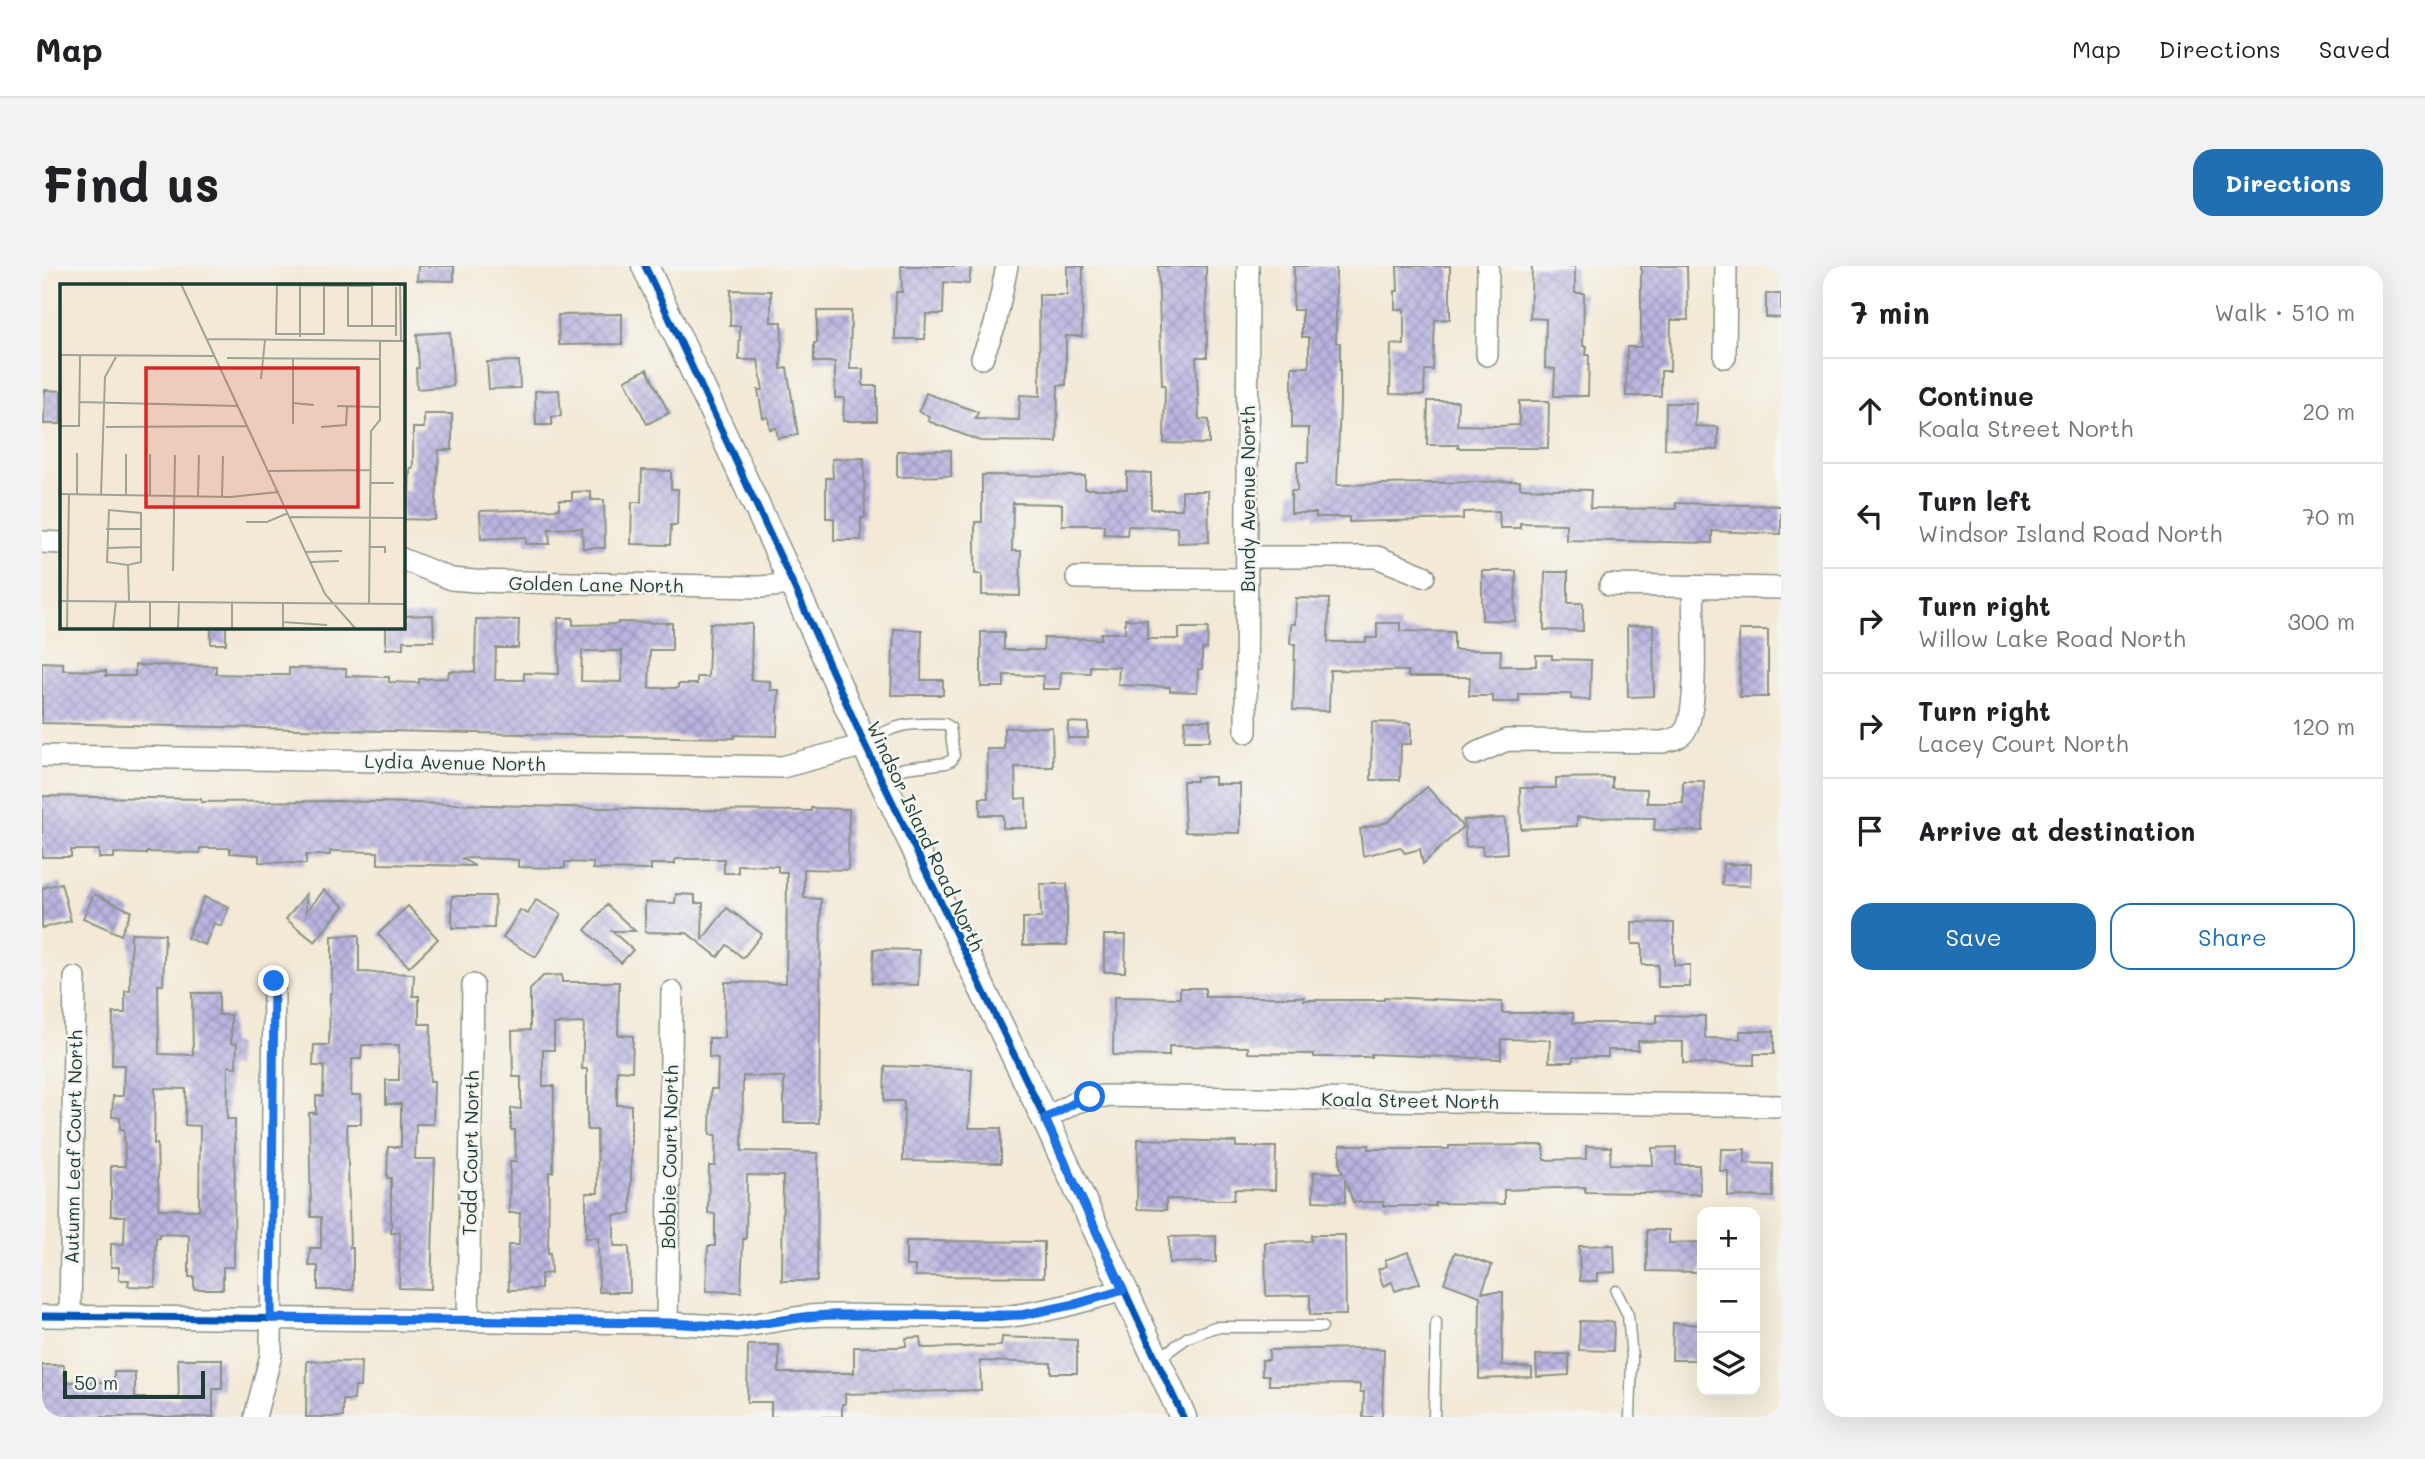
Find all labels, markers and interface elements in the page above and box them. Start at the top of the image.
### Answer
text: Map [35,27,103,70]
text: Map [2072,33,2121,64]
text: Directions [2159,33,2281,64]
text: Saved [2319,33,2390,64]
button: Directions [2193,149,2383,216]
text: Find us [42,151,220,214]
inset map [60,284,404,628]
text: 7 min [1851,292,1930,332]
text: Walk · 510 m [2214,297,2355,327]
text: Continue [1918,379,2034,413]
icon: ahead [1851,392,1889,430]
text: 20 m [2302,396,2355,426]
street label: Bundy Avenue North [1235,406,1260,592]
text: Koala Street North [1918,413,2133,443]
text: Turn left [1918,484,2031,518]
icon: left [1851,497,1889,535]
text: 70 m [2302,501,2355,531]
text: Windsor Island Road North [1918,518,2222,548]
street label: Golden Lane North [508,570,684,598]
text: Turn right [1918,589,2051,623]
icon: right [1851,602,1889,640]
text: 300 m [2287,606,2355,636]
text: Willow Lake Road North [1918,623,2186,653]
text: Turn right [1918,694,2051,728]
icon: right [1851,707,1889,745]
text: 120 m [2292,711,2355,741]
street label: Windsor Island Road North [862,717,990,955]
text: Lacey Court North [1918,728,2128,758]
street label: Lydia Avenue North [364,748,546,776]
icon: arrive [1851,812,1889,850]
text: Arrive at destination [1918,814,2195,848]
button: Save [1851,903,2096,970]
button: Share [2110,903,2355,970]
route end [258,965,289,996]
street label: Autumn Leaf Court North [58,1030,88,1264]
street label: Bobbie Court North [655,1065,683,1249]
street label: Todd Court North [456,1070,484,1236]
route start [1074,1081,1105,1112]
street label: Koala Street North [1321,1086,1499,1114]
map controls [1697,1207,1760,1396]
button: + [1697,1207,1760,1270]
button: − [1697,1270,1760,1333]
button: layers [1697,1333,1760,1396]
scale bar [63,1368,205,1400]
text: 50 m [74,1370,118,1395]

